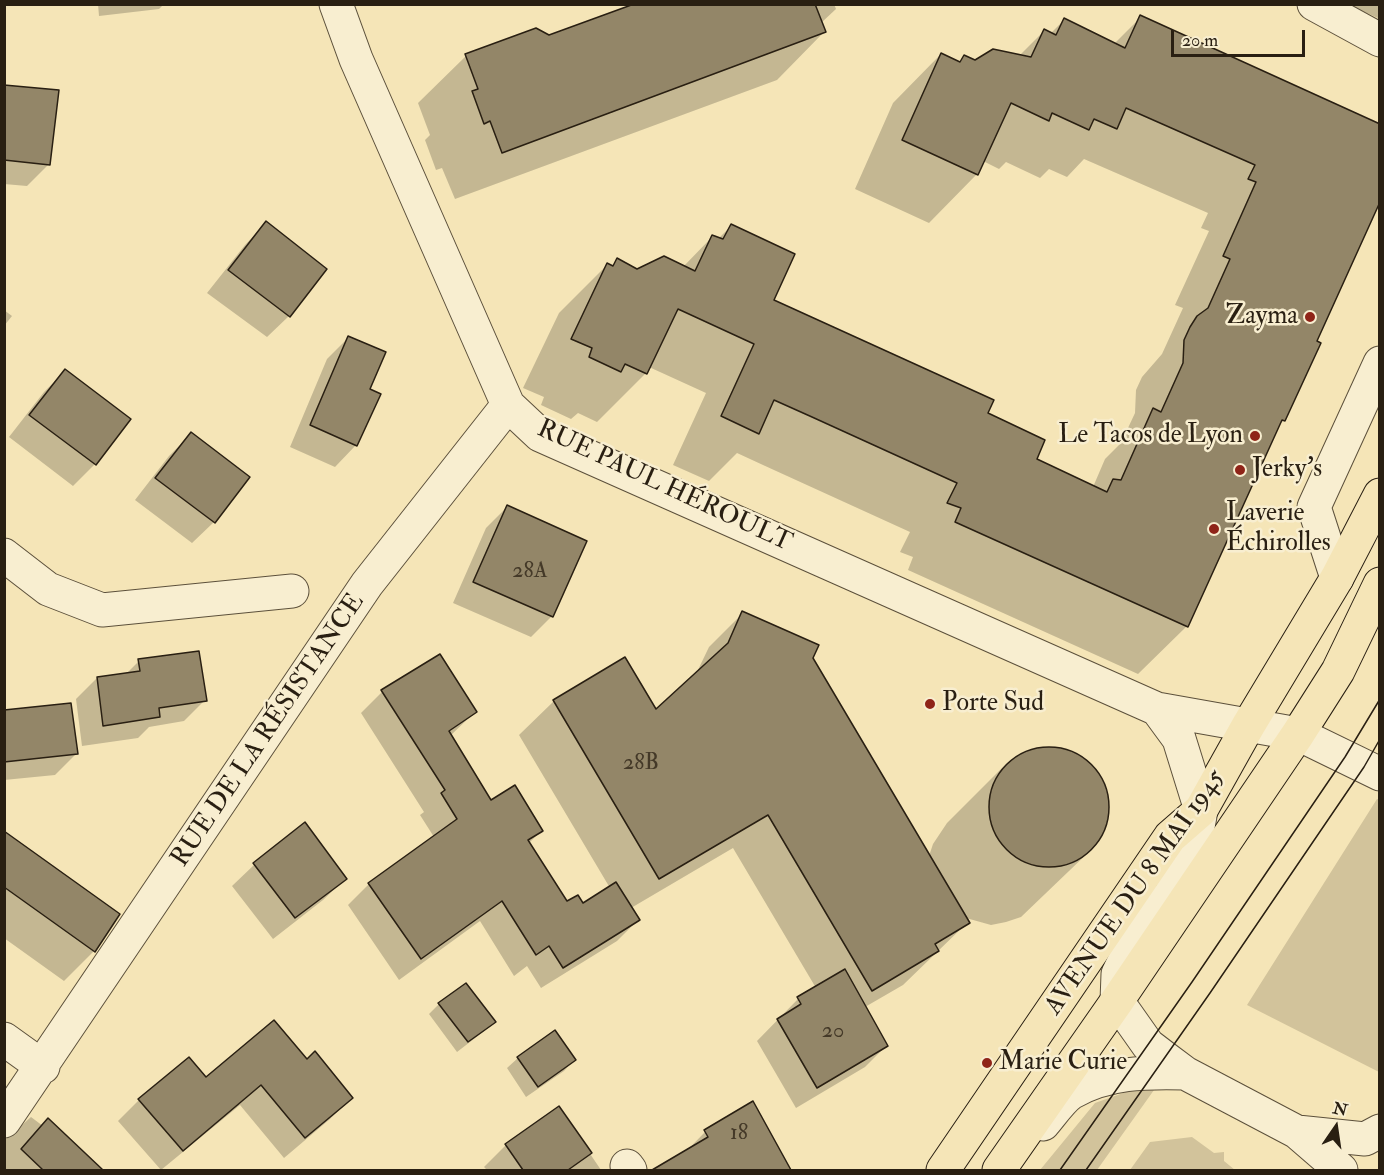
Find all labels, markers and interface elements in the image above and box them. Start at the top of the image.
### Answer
scale bar [1174,18,1308,56]
text: 20 m [1182,29,1218,52]
place label: Zayma [1226,301,1298,333]
marker: Zayma [1303,310,1317,324]
street label: RUE PAUL HÉROULT [532,414,796,560]
place label: Le Tacos de Lyon [1058,420,1243,452]
marker: Le Tacos de Lyon [1248,429,1262,443]
place label: Jerky’s [1252,454,1322,486]
marker: Jerky’s [1233,463,1247,477]
place label: Laverie Échirolles [1226,498,1331,560]
marker: Laverie Échirolles [1207,522,1221,536]
house number: 28A [512,559,548,585]
street label: RUE DE LA RÉSISTANCE [166,588,372,874]
place label: Porte Sud [942,688,1044,720]
marker: Porte Sud [923,697,937,711]
house number: 28B [623,751,659,777]
street label: AVENUE DU 8 MAI 1945 [1039,764,1233,1022]
house number: 20 [822,1019,844,1045]
place label: Marie Curie [999,1047,1127,1079]
marker: Marie Curie [980,1056,994,1070]
north arrow [1306,1097,1366,1157]
text: N [1331,1098,1349,1121]
house number: 18 [730,1121,748,1147]

